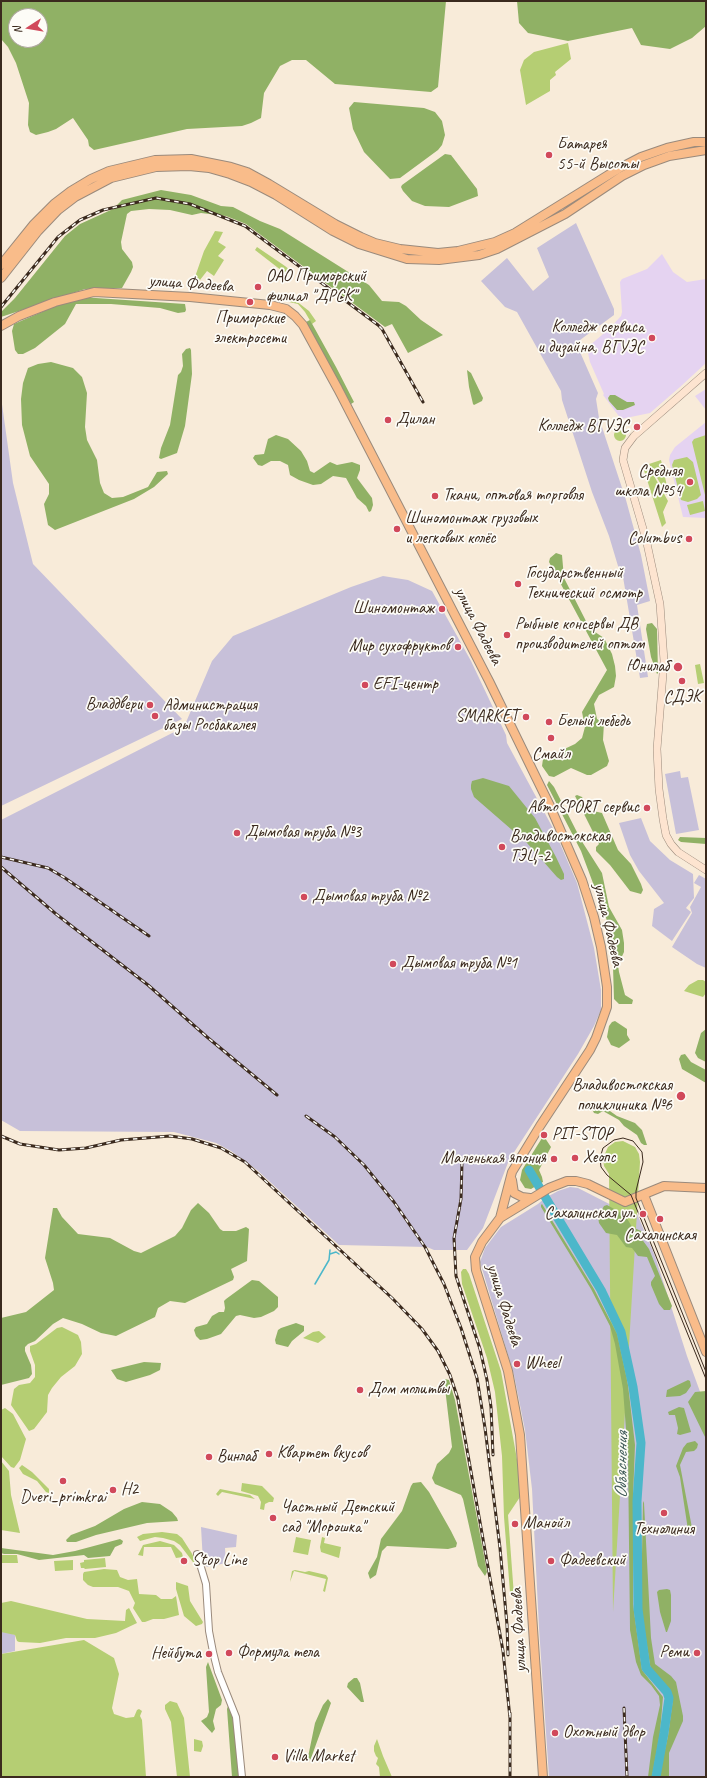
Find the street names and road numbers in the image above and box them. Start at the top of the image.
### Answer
street label: улица Фадеева [148,271,234,297]
street label: улица Фадеева [450,584,506,668]
street label: улица Фадеева [589,881,627,969]
street label: улица Фадеева [482,1262,526,1348]
street label: улица Фадеева [507,1587,531,1673]

